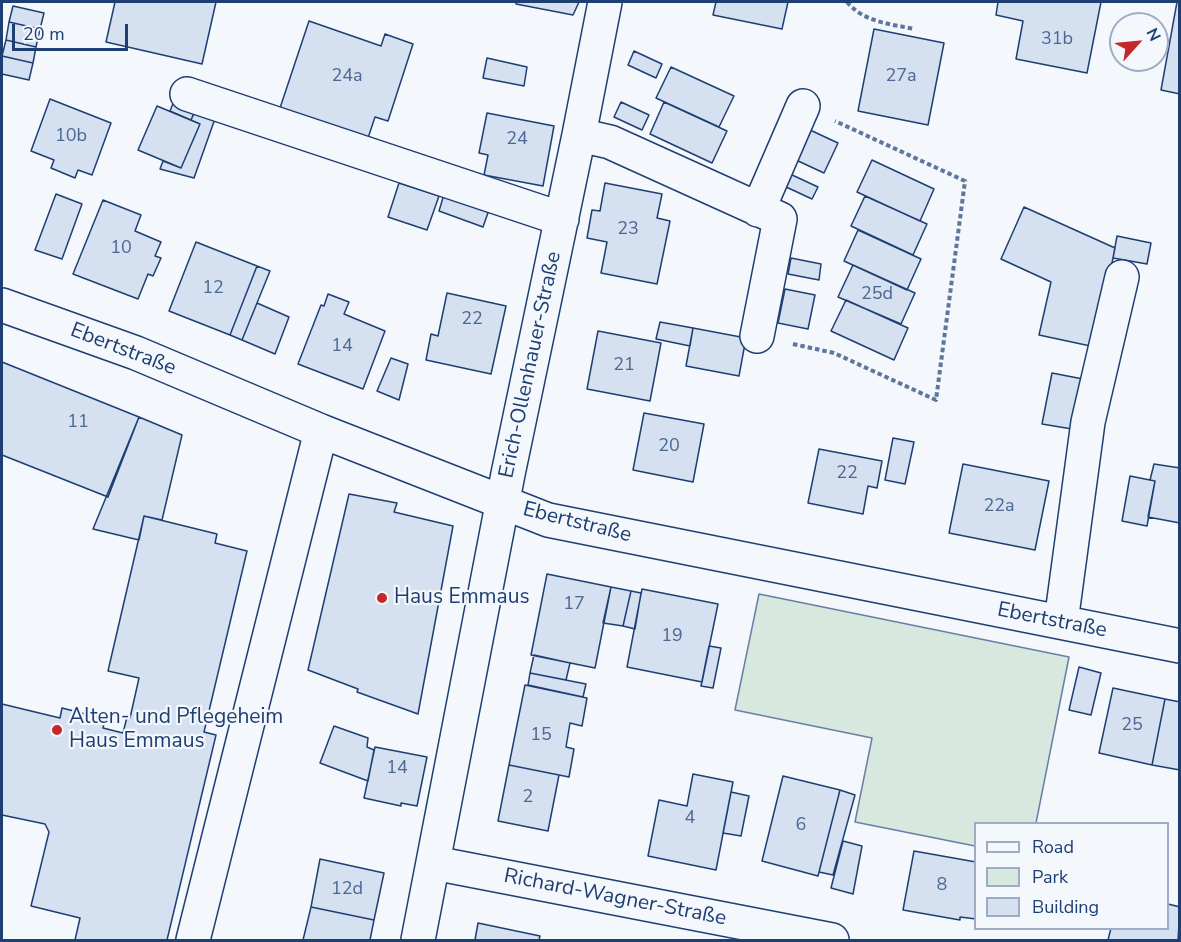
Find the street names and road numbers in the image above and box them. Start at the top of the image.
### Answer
street label: Erich-Ollenhauer-Straße [495,249,567,481]
street label: Ebertstraße [67,318,179,382]
street label: Ebertstraße [520,497,634,549]
street label: Ebertstraße [995,598,1109,644]
street label: Richard-Wagner-Straße [502,864,728,932]

